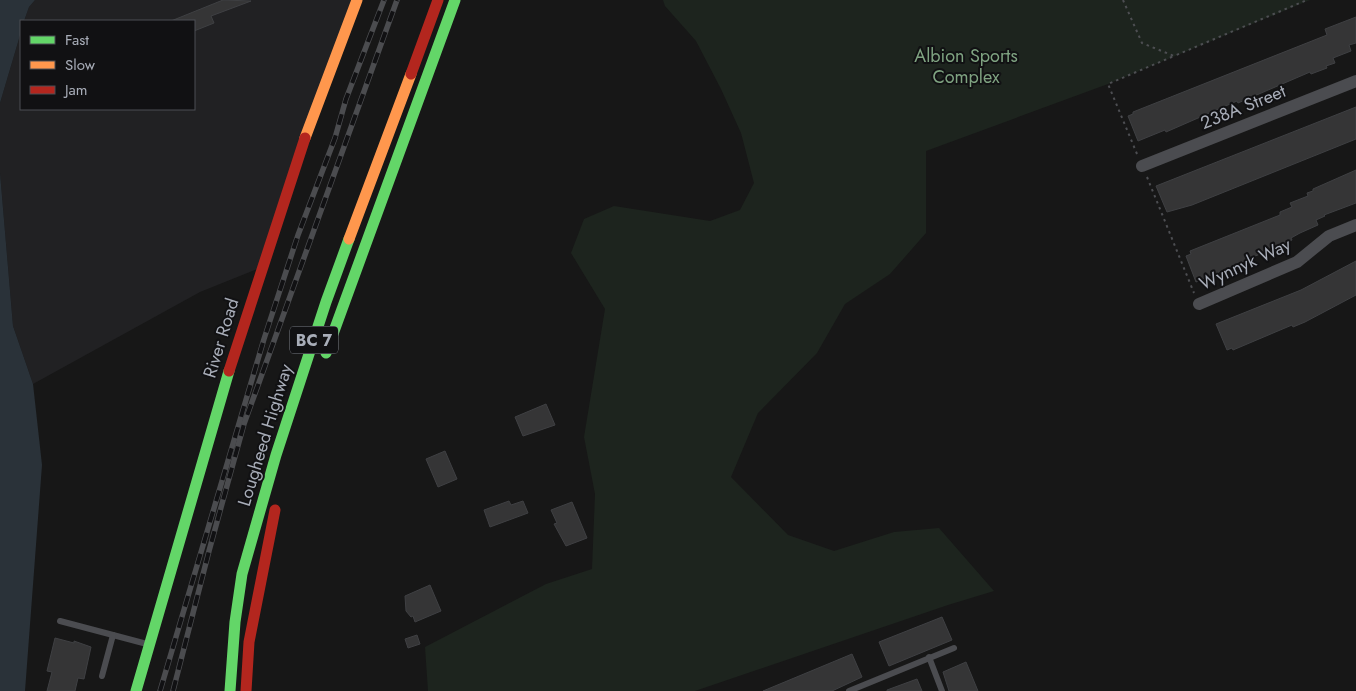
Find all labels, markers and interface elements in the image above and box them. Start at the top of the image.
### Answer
legend [20,20,195,110]
text: Fast [65,29,89,51]
park label: Albion Sports Complex [914,43,1018,90]
text: Slow [65,54,96,76]
street label: 238A Street [1196,78,1290,136]
text: Jam [63,79,88,101]
street label: Wynnyk Way [1195,231,1295,297]
street label: River Road [197,295,245,381]
road number: BC 7 [290,326,338,354]
street label: Lougheed Highway [231,361,299,509]

